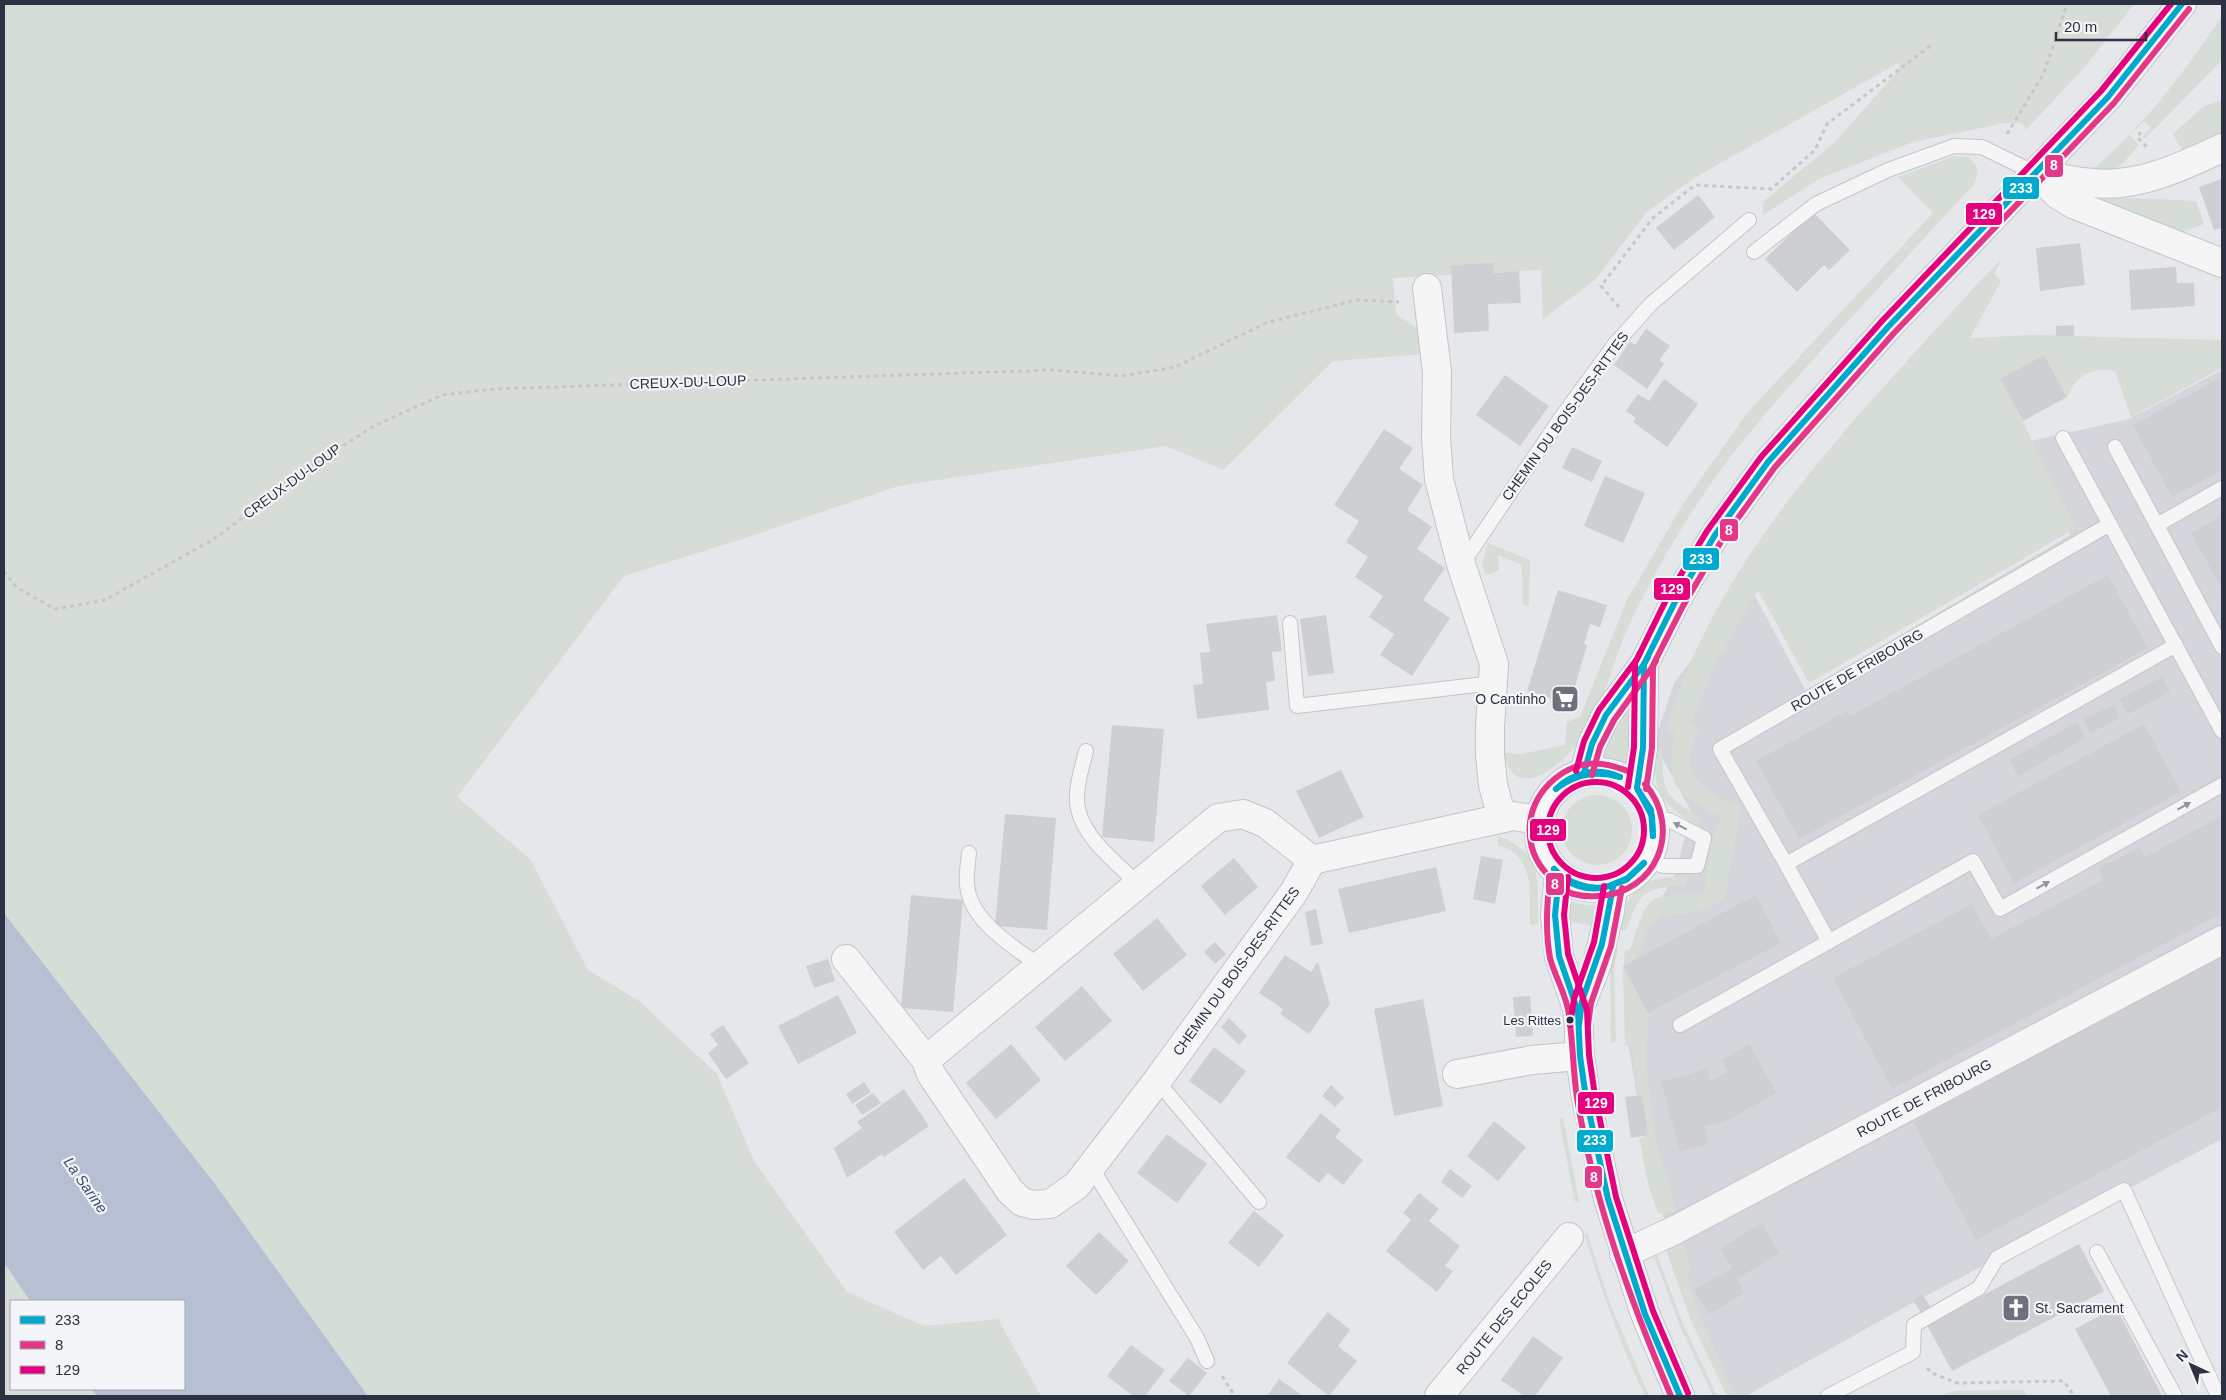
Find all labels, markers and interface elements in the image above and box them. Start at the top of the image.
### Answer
scale bar [2056,10,2146,42]
text: 20 m [2064,18,2097,35]
line badge: 8 [2044,154,2064,178]
text: 8 [2050,157,2058,173]
line badge: 233 [2002,176,2040,200]
text: 233 [2009,180,2033,196]
line badge: 129 [1965,202,2003,226]
text: 129 [1972,206,1996,222]
street label: CHEMIN DU BOIS-DES-RITTES [1498,329,1632,503]
street label: CREUX-DU-LOUP [629,372,747,392]
street label: CREUX-DU-LOUP [240,440,344,522]
line badge: 8 [1719,518,1739,542]
text: 8 [1725,522,1733,538]
line badge: 233 [1682,547,1720,571]
text: 233 [1689,551,1713,567]
line badge: 129 [1653,577,1691,601]
text: 129 [1660,581,1684,597]
street label: ROUTE DE FRIBOURG [1788,626,1926,714]
supermarket icon: O Cantinho [1550,684,1580,714]
place label: O Cantinho [1475,691,1546,707]
one-way arrow [2177,802,2192,810]
line badge: 129 [1529,818,1567,842]
text: 129 [1536,822,1560,838]
one-way arrow [1672,822,1687,830]
line badge: 8 [1545,872,1565,896]
text: 8 [1551,876,1559,892]
one-way arrow [2036,881,2049,890]
street label: CHEMIN DU BOIS-DES-RITTES [1169,884,1303,1058]
place label: Les Rittes [1503,1013,1561,1028]
marker: Les Rittes [1565,1015,1575,1025]
street label: ROUTE DE FRIBOURG [1854,1056,1994,1140]
line badge: 129 [1577,1091,1615,1115]
text: 129 [1584,1095,1608,1111]
line badge: 233 [1576,1129,1614,1153]
text: 233 [1583,1132,1607,1148]
water label: La Sarine [61,1154,111,1216]
line badge: 8 [1584,1165,1603,1189]
text: 8 [1590,1169,1598,1185]
street label: ROUTE DES ECOLES [1453,1257,1555,1377]
church icon: St. Sacrament [2001,1293,2031,1323]
legend [10,1300,185,1390]
place label: St. Sacrament [2035,1300,2124,1316]
text: 233 [55,1311,80,1328]
text: 8 [55,1336,63,1353]
north arrow [2166,1340,2216,1390]
text: N [2173,1346,2191,1365]
text: 129 [55,1361,80,1378]

